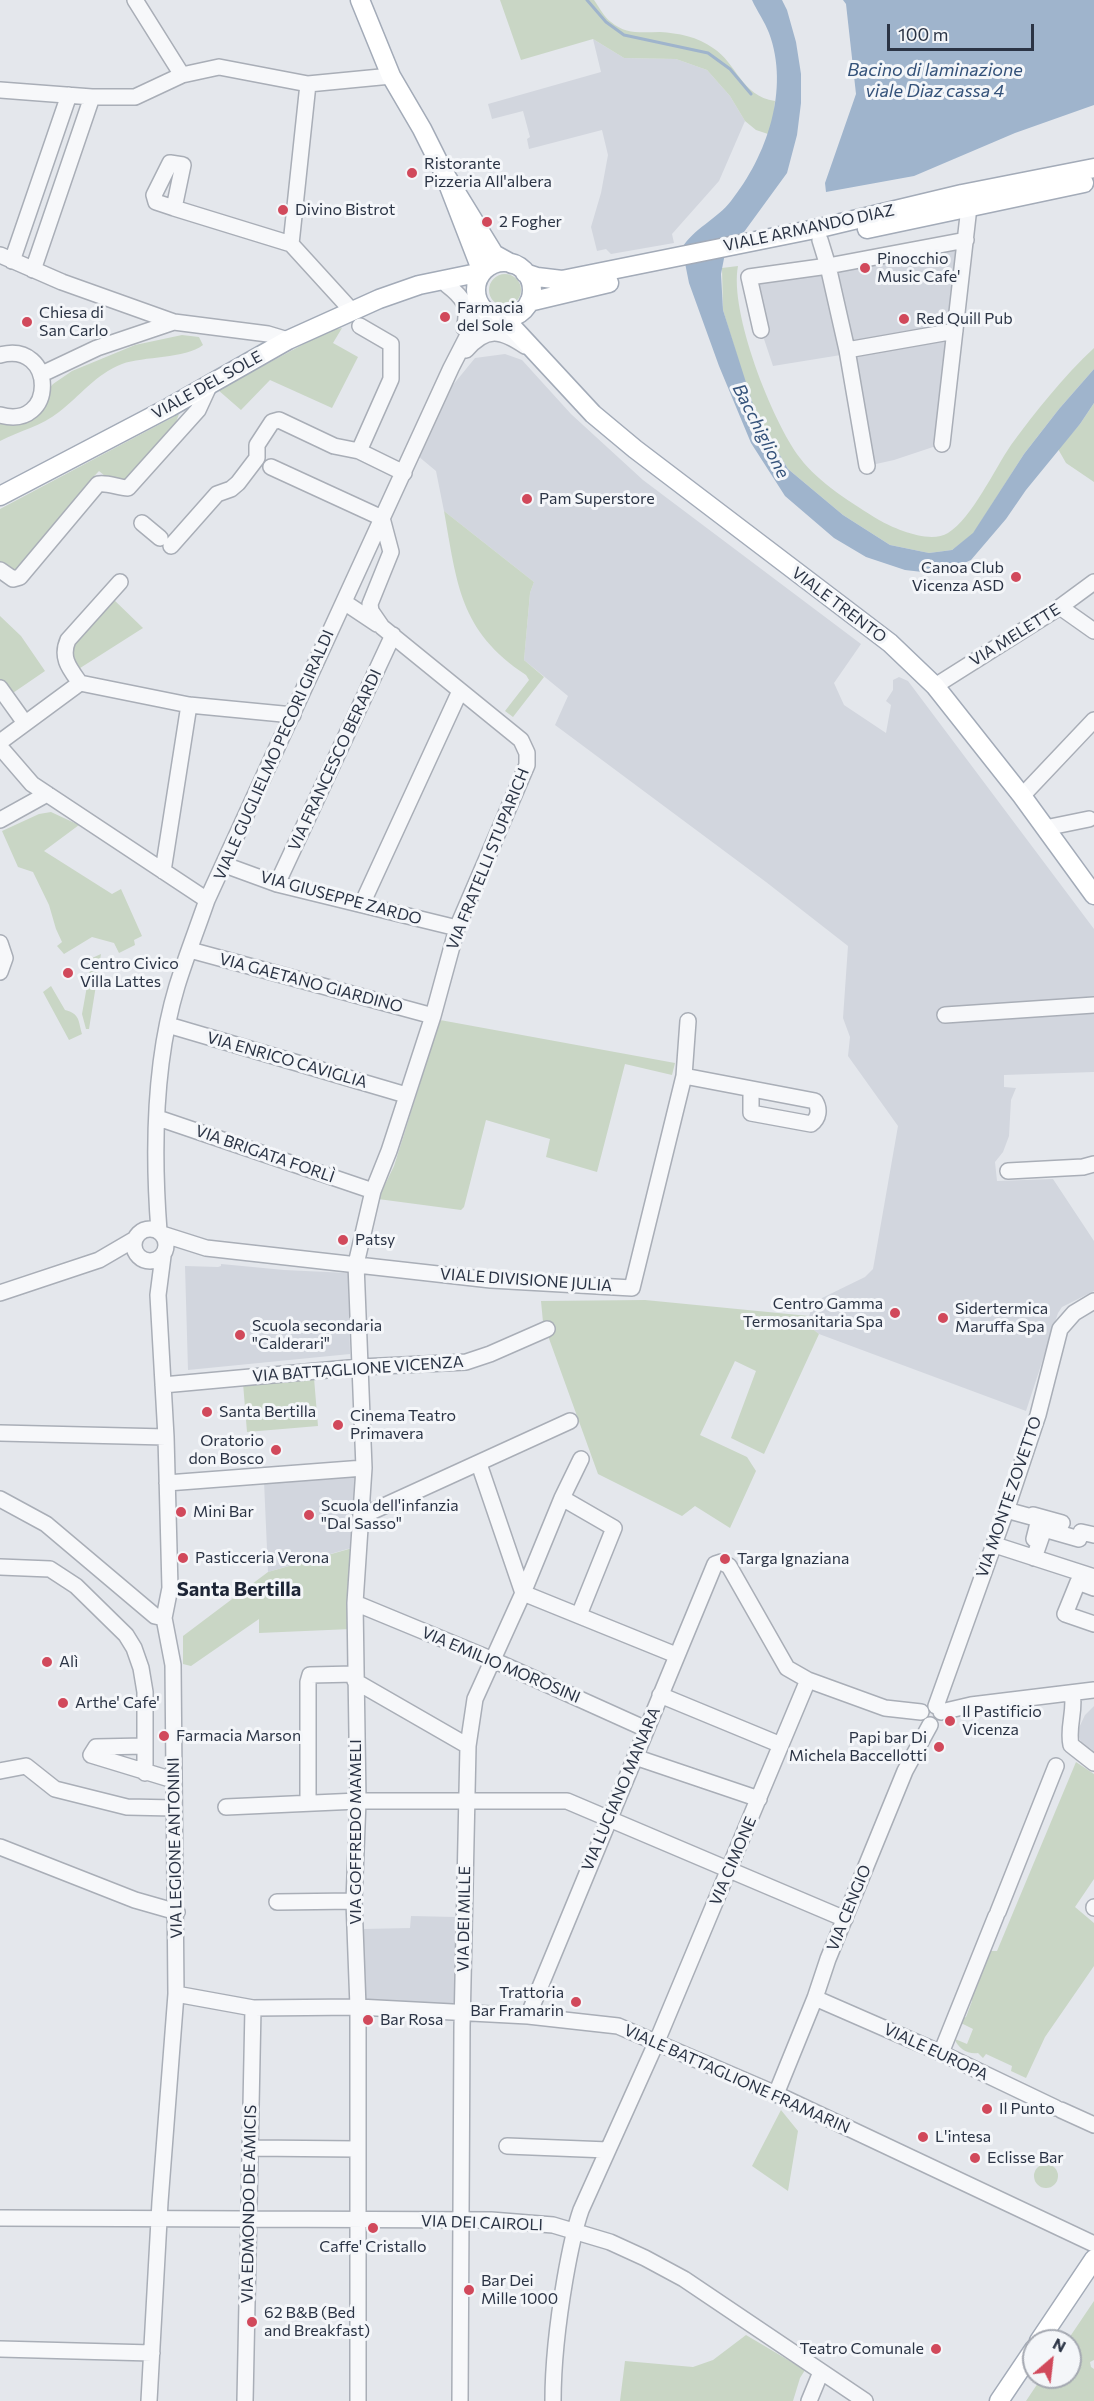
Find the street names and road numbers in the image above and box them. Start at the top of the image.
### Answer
street label: VIALE ARMANDO DIAZ [722,200,896,256]
street label: VIALE DEL SOLE [149,347,265,423]
street label: VIALE TRENTO [788,563,890,647]
street label: VIA MELETTE [966,600,1064,670]
street label: VIALE GUGLIELMO PECORI GIRALDI [210,627,338,883]
street label: VIA FRANCESCO BERARDI [284,666,386,854]
street label: VIA FRATELLI STUPARICH [443,765,533,953]
street label: VIA GIUSEPPE ZARDO [258,867,424,929]
street label: VIA GAETANO GIARDINO [217,949,405,1017]
street label: VIA ENRICO CAVIGLIA [205,1028,369,1092]
street label: VIA BRIGATA FORLÌ [193,1121,337,1187]
street label: VIALE DIVISIONE JULIA [439,1264,613,1296]
street label: VIA BATTAGLIONE VICENZA [252,1352,464,1386]
street label: VIA MONTE ZOVETTO [972,1414,1046,1580]
street label: VIA EMILIO MOROSINI [419,1623,583,1707]
street label: VIA LUCIANO MANARA [578,1704,664,1874]
street label: VIA GOFFREDO MAMELI [346,1739,366,1925]
street label: VIA LEGIONE ANTONINI [164,1757,186,1939]
street label: VIA CIMONE [706,1814,760,1908]
street label: VIA CENGIO [823,1862,875,1954]
street label: VIA DEI MILLE [453,1866,475,1972]
street label: VIALE EUROPA [881,2019,991,2085]
street label: VIALE BATTAGLIONE FRAMARIN [621,2020,853,2138]
street label: VIA EDMONDO DE AMICIS [238,2105,260,2303]
street label: VIA DEI CAIROLI [421,2211,543,2235]

